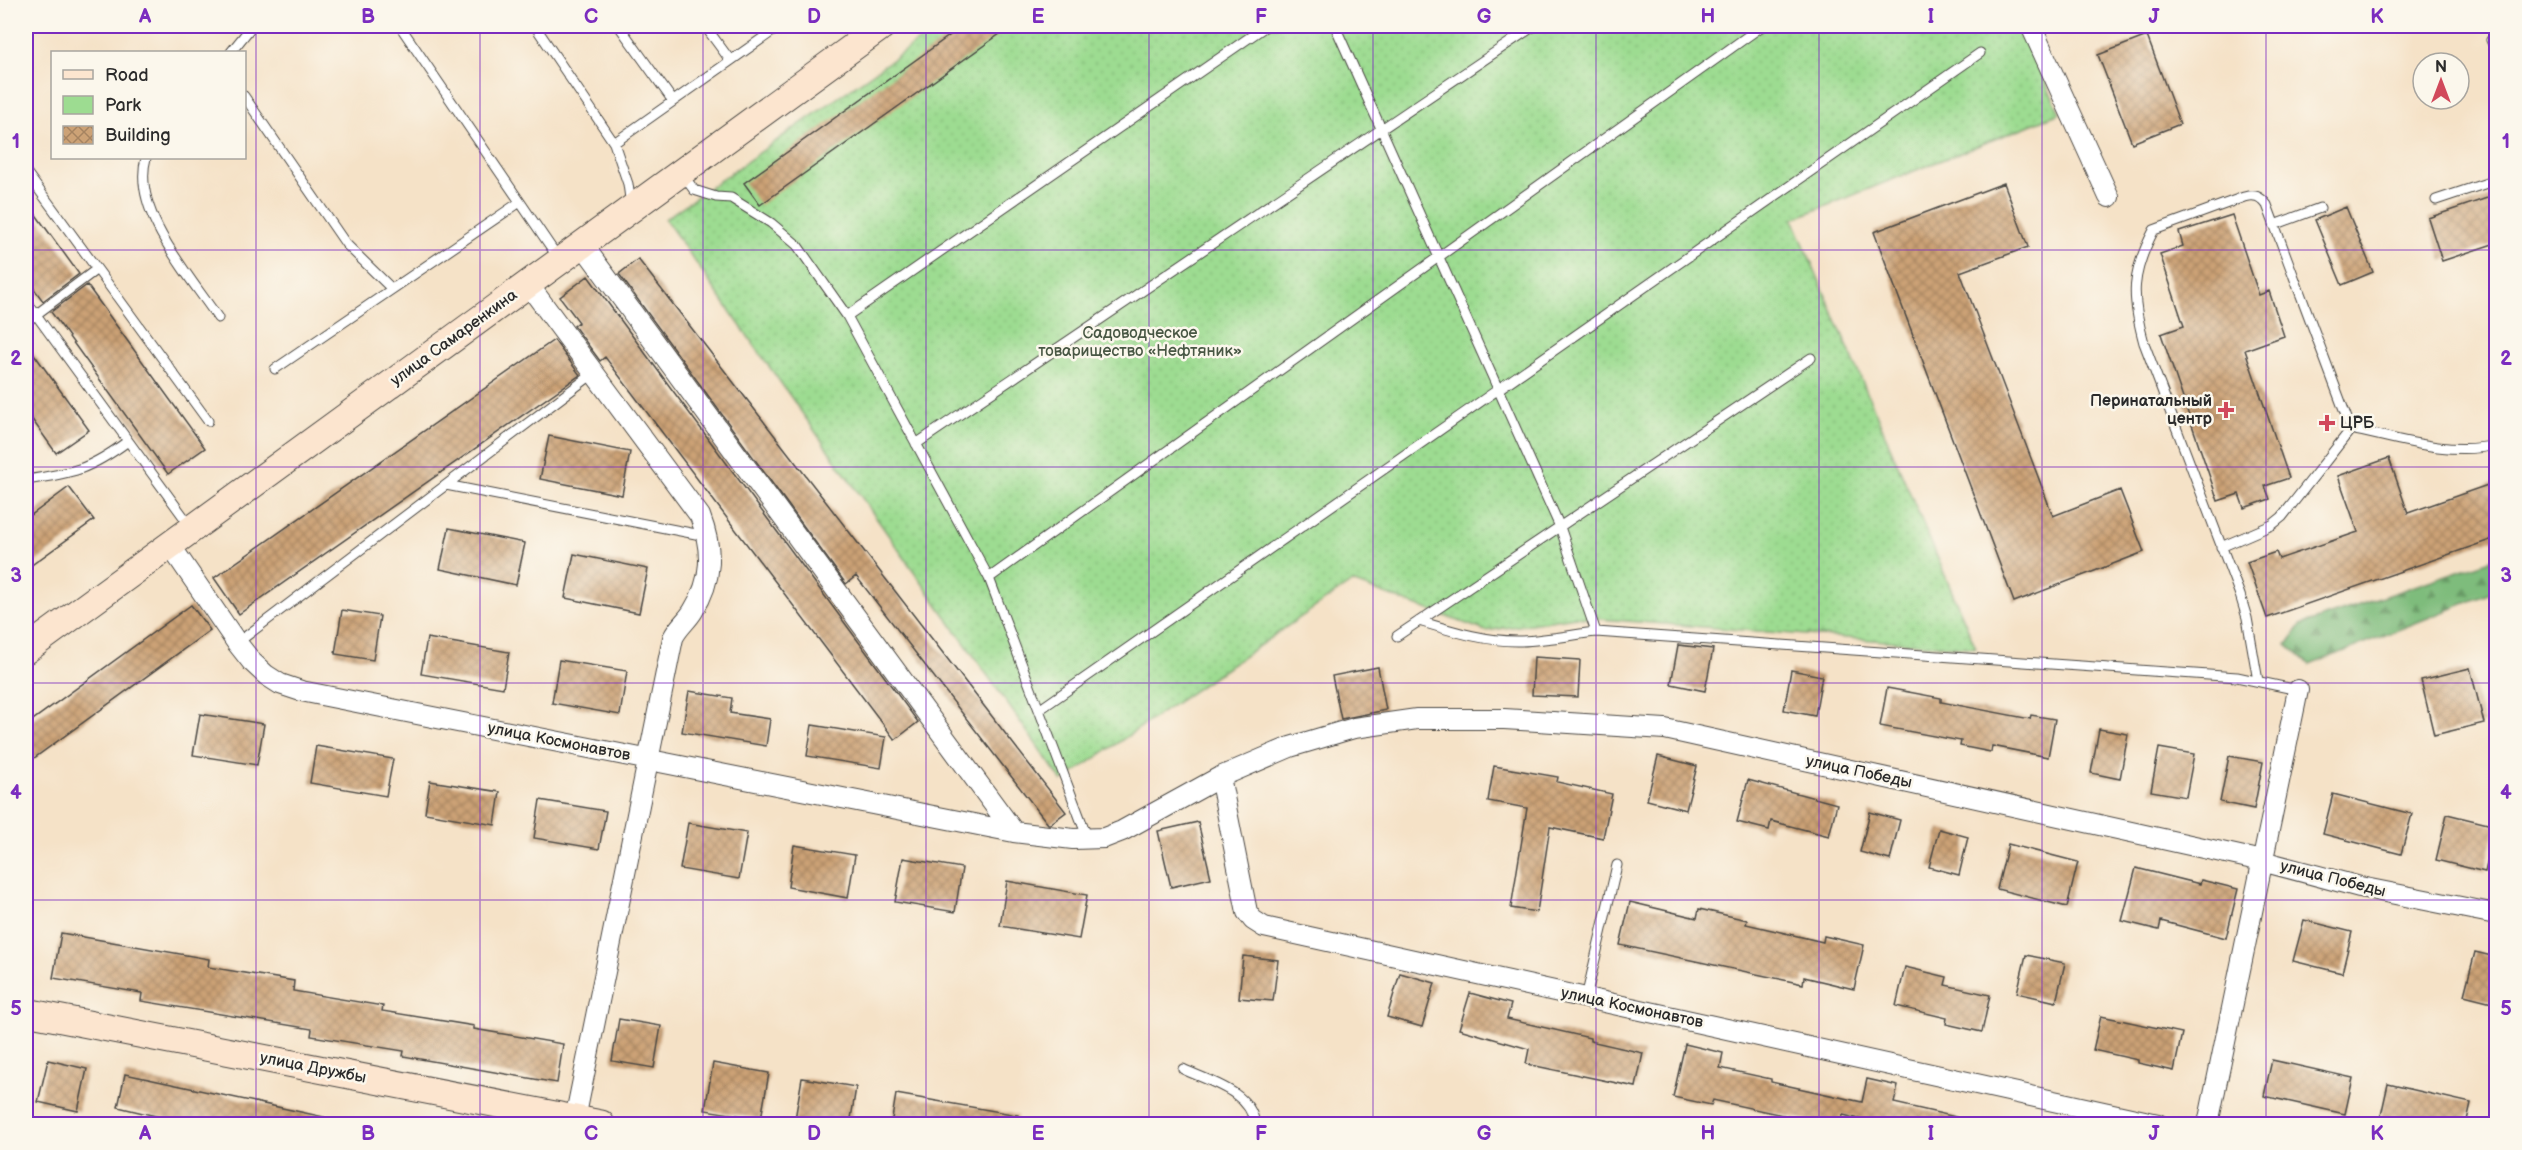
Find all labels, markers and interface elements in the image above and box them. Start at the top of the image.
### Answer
text: A [138,5,152,29]
text: B [361,5,375,29]
text: C [584,5,598,29]
text: D [807,5,821,29]
text: E [1032,5,1045,29]
text: F [1255,5,1267,29]
text: G [1477,5,1492,29]
text: H [1701,5,1715,29]
text: I [1928,5,1934,29]
text: J [2149,5,2161,29]
text: K [2370,5,2384,29]
legend [51,51,246,159]
north arrow [2411,51,2471,111]
text: N [2435,58,2447,77]
text: Road [105,65,149,86]
text: Park [105,95,141,116]
text: Building [105,125,171,146]
text: 1 [12,130,20,154]
text: 1 [2502,130,2510,154]
street label: улица Самаренкина [387,285,521,390]
park label: Садоводческое товарищество «Нефтяник» [1038,324,1242,361]
text: 2 [10,347,22,371]
text: 2 [2500,347,2512,371]
place label: Перинатальный центр [2090,392,2213,429]
marker: Перинатальный центр [2217,401,2235,419]
marker: ЦРБ [2318,414,2336,432]
place label: ЦРБ [2340,414,2375,433]
text: 3 [10,564,22,588]
text: 3 [2500,564,2512,588]
street label: улица Космонавтов [486,719,632,765]
street label: улица Победы [1804,751,1914,793]
text: 4 [10,781,22,805]
text: 4 [2500,781,2512,805]
street label: улица Победы [2278,857,2388,901]
street label: улица Космонавтов [1559,984,1705,1032]
text: 5 [10,997,22,1021]
text: 5 [2500,997,2512,1021]
street label: улица Дружбы [258,1048,368,1088]
text: A [138,1122,152,1146]
text: B [361,1122,375,1146]
text: C [584,1122,598,1146]
text: D [807,1122,821,1146]
text: E [1032,1122,1045,1146]
text: F [1255,1122,1267,1146]
text: G [1477,1122,1492,1146]
text: H [1701,1122,1715,1146]
text: I [1928,1122,1934,1146]
text: J [2149,1122,2161,1146]
text: K [2370,1122,2384,1146]

